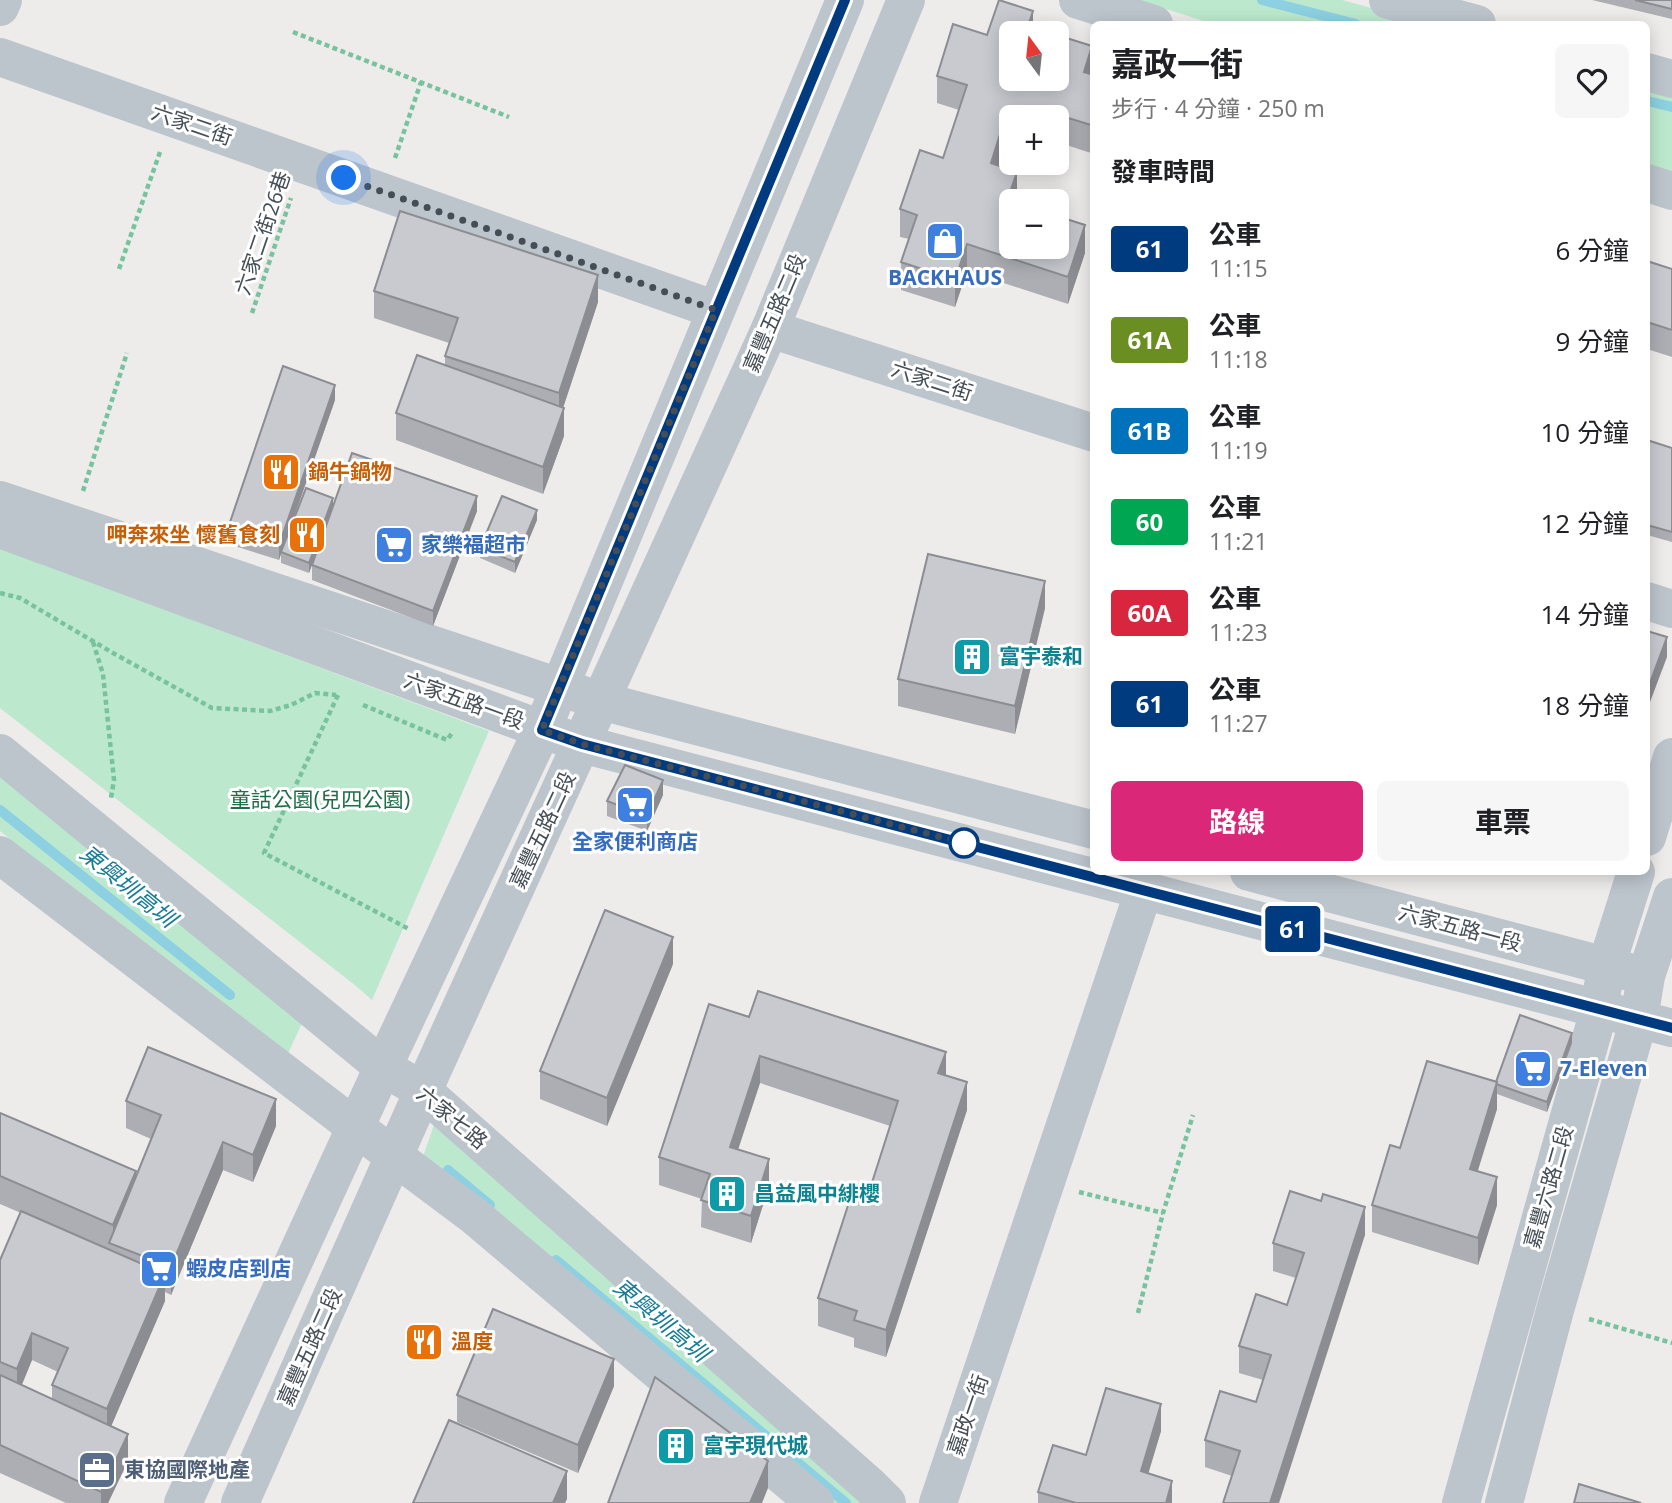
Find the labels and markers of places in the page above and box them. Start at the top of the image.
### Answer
shop icon: BACKHAUS [924,220,966,262]
place label: BACKHAUS [888,263,1002,291]
restaurant icon: 鍋牛鍋物 [260,451,302,493]
place label: 鍋牛鍋物 [308,457,392,485]
restaurant icon: 呷奔來坐 懷舊食刻 [286,514,328,556]
place label: 呷奔來坐 懷舊食刻 [107,520,280,548]
supermarket icon: 家樂福超市 [373,524,415,566]
place label: 家樂福超市 [421,530,526,558]
building icon: 富宇泰和 [951,636,993,678]
place label: 富宇泰和 [999,642,1083,670]
supermarket icon: 全家便利商店 [614,784,656,826]
place label: 全家便利商店 [572,827,698,855]
unlabelled marker [949,828,979,858]
supermarket icon: 7-Eleven [1512,1048,1554,1090]
place label: 7-Eleven [1560,1054,1648,1082]
building icon: 昌益風中緋櫻 [706,1173,748,1215]
place label: 昌益風中緋櫻 [754,1179,880,1207]
supermarket icon: 蝦皮店到店 [138,1248,180,1290]
place label: 蝦皮店到店 [186,1254,291,1282]
restaurant icon: 溫度 [403,1321,445,1363]
place label: 溫度 [451,1327,493,1355]
building icon: 富宇現代城 [655,1425,697,1467]
place label: 富宇現代城 [703,1431,808,1459]
office icon: 東協國際地產 [76,1449,118,1491]
place label: 東協國際地產 [124,1455,250,1483]

